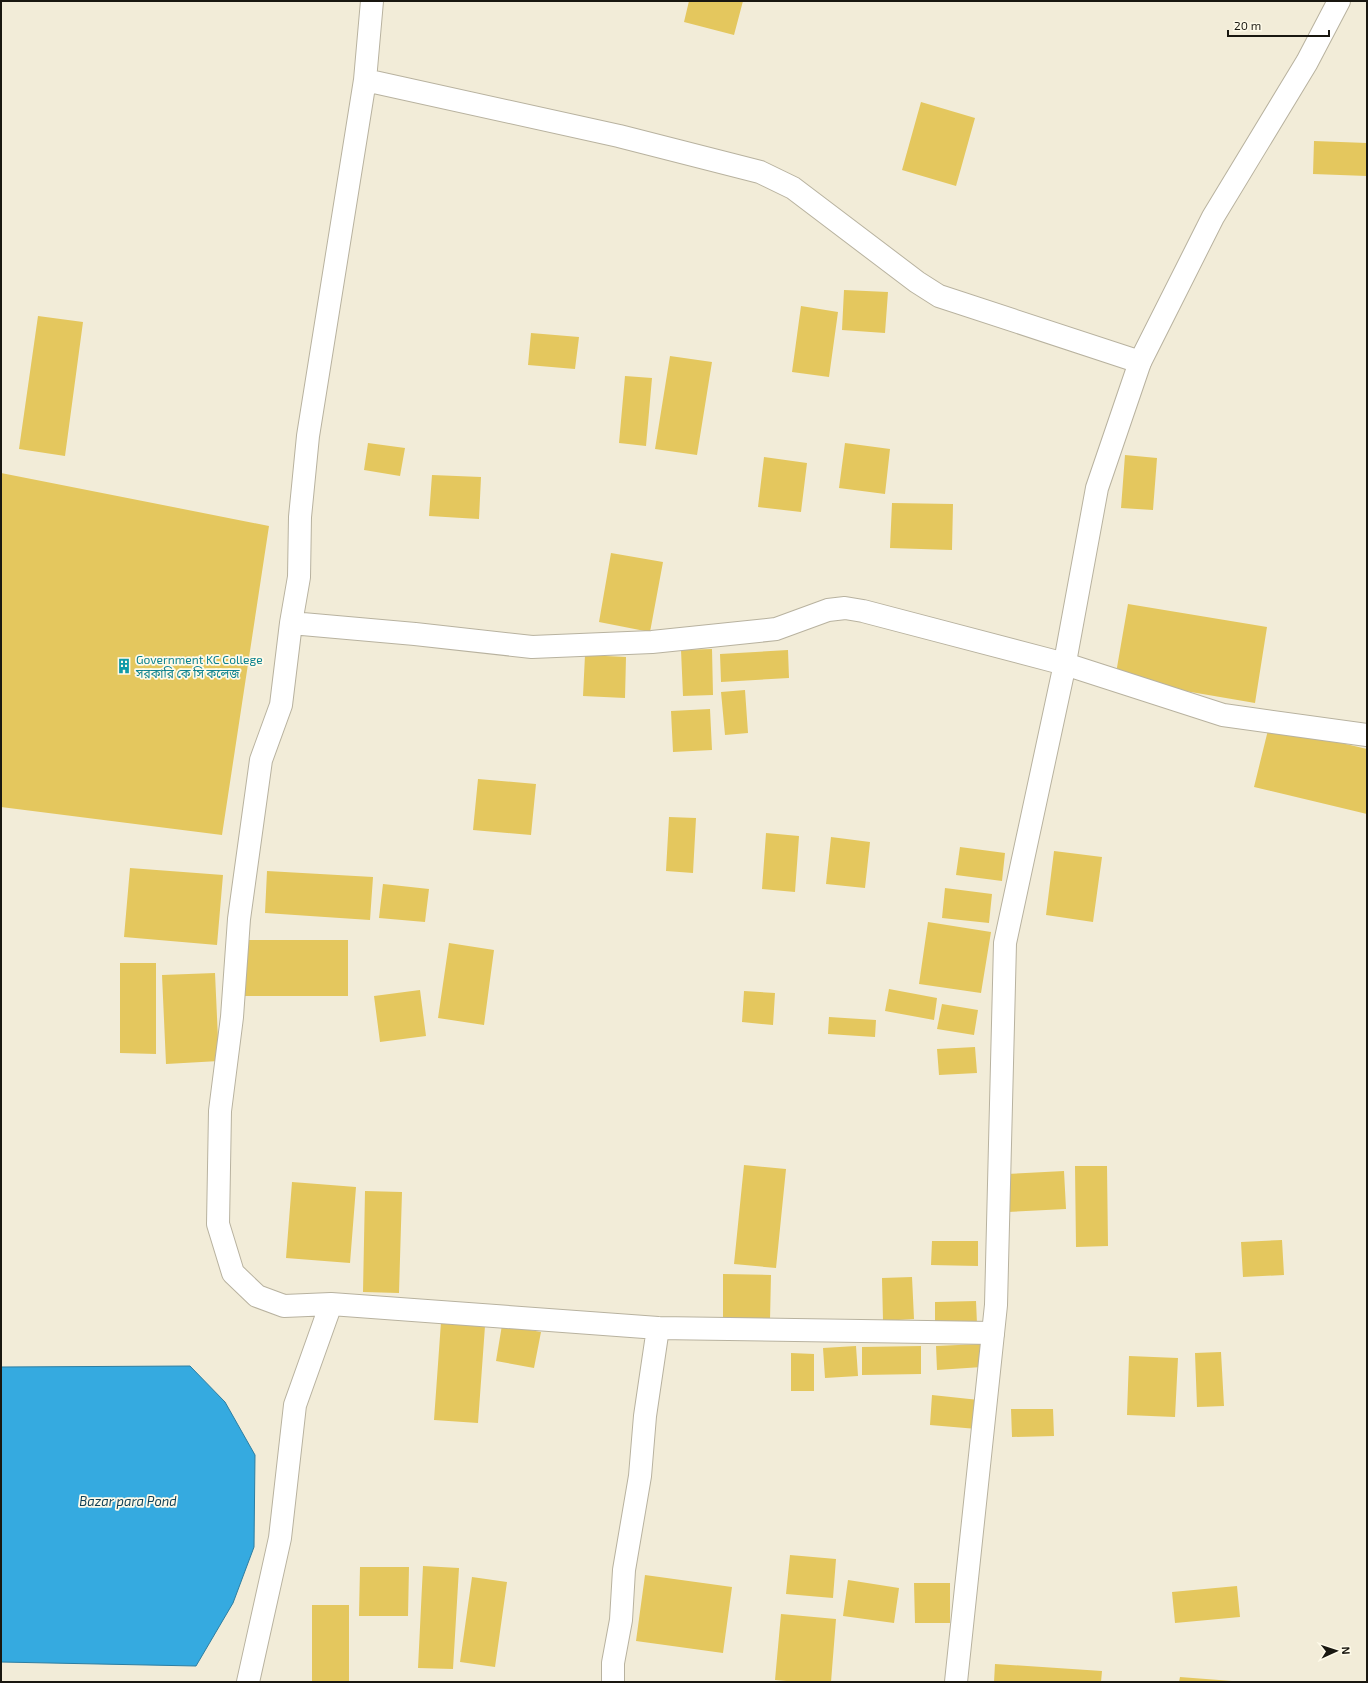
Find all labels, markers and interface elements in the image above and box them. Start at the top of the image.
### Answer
scale bar [1228,12,1329,38]
text: 20 m [1234,18,1261,32]
place label: Government KC College সরকারি কে সি কলেজ [135,652,263,680]
building icon: Government KC College সরকারি কে সি কলেজ [115,657,133,675]
water label: Bazar para Pond [79,1493,177,1509]
north arrow [1316,1631,1356,1671]
text: N [1340,1646,1353,1655]

